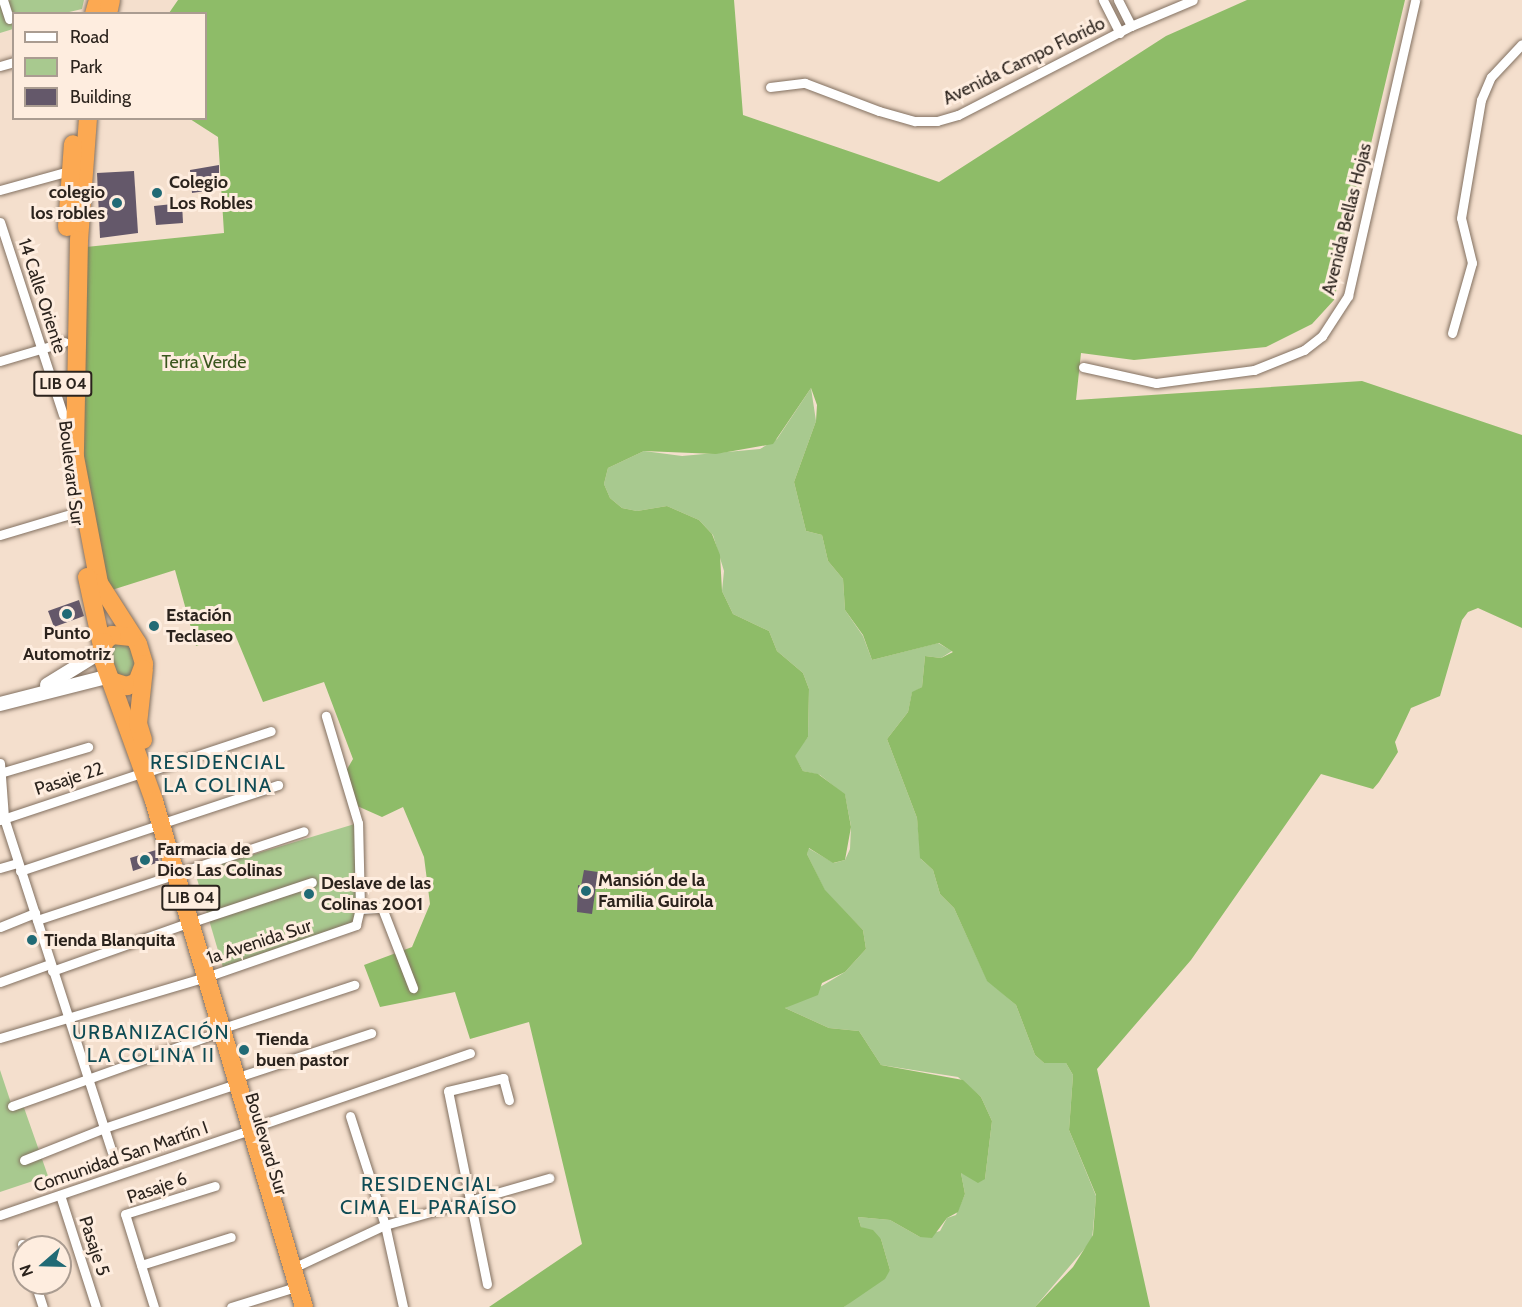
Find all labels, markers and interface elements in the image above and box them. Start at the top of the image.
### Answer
legend [12,12,207,120]
street label: Avenida Campo Florido [940,12,1108,110]
text: Road [70,26,109,48]
text: Park [70,56,102,78]
text: Building [70,86,131,108]
street label: Avenida Bellas Hojas [1318,141,1376,297]
place label: Colegio Los Robles [169,172,253,214]
place label: colegio los robles [31,182,105,224]
marker: Colegio Los Robles [150,186,164,200]
marker: colegio los robles [110,196,124,210]
street label: 14 Calle Oriente [13,236,71,356]
park label: Terra Verde [161,351,247,373]
road number: LIB 04 [33,371,93,397]
street label: Boulevard Sur [54,419,88,527]
place label: Estación Teclaseo [166,605,233,648]
marker: Punto Automotriz [60,607,74,621]
marker: Estación Teclaseo [147,619,161,633]
place label: Punto Automotriz [23,623,111,666]
district label: RESIDENCIAL LA COLINA [150,751,286,798]
street label: Pasaje 22 [32,758,106,800]
place label: Farmacia de Dios Las Colinas [157,839,282,882]
marker: Farmacia de Dios Las Colinas [138,853,152,867]
place label: Mansión de la Familia Guirola [598,870,714,912]
place label: Deslave de las Colinas 2001 [321,873,431,916]
marker: Mansión de la Familia Guirola [579,884,593,898]
road number: LIB 04 [161,885,221,911]
marker: Deslave de las Colinas 2001 [302,887,316,901]
street label: 1a Avenida Sur [204,915,314,969]
place label: Tienda Blanquita [44,929,175,951]
marker: Tienda Blanquita [25,933,39,947]
district label: URBANIZACIÓN LA COLINA II [72,1020,230,1067]
place label: Tienda buen pastor [256,1029,349,1072]
marker: Tienda buen pastor [237,1043,251,1057]
street label: Boulevard Sur [240,1090,292,1198]
street label: Comunidad San Martín I [31,1117,211,1197]
street label: Pasaje 6 [124,1168,190,1208]
district label: RESIDENCIAL CIMA EL PARAÍSO [340,1172,518,1219]
street label: Pasaje 5 [74,1213,114,1279]
north arrow [12,1235,72,1295]
text: N [16,1262,37,1279]

